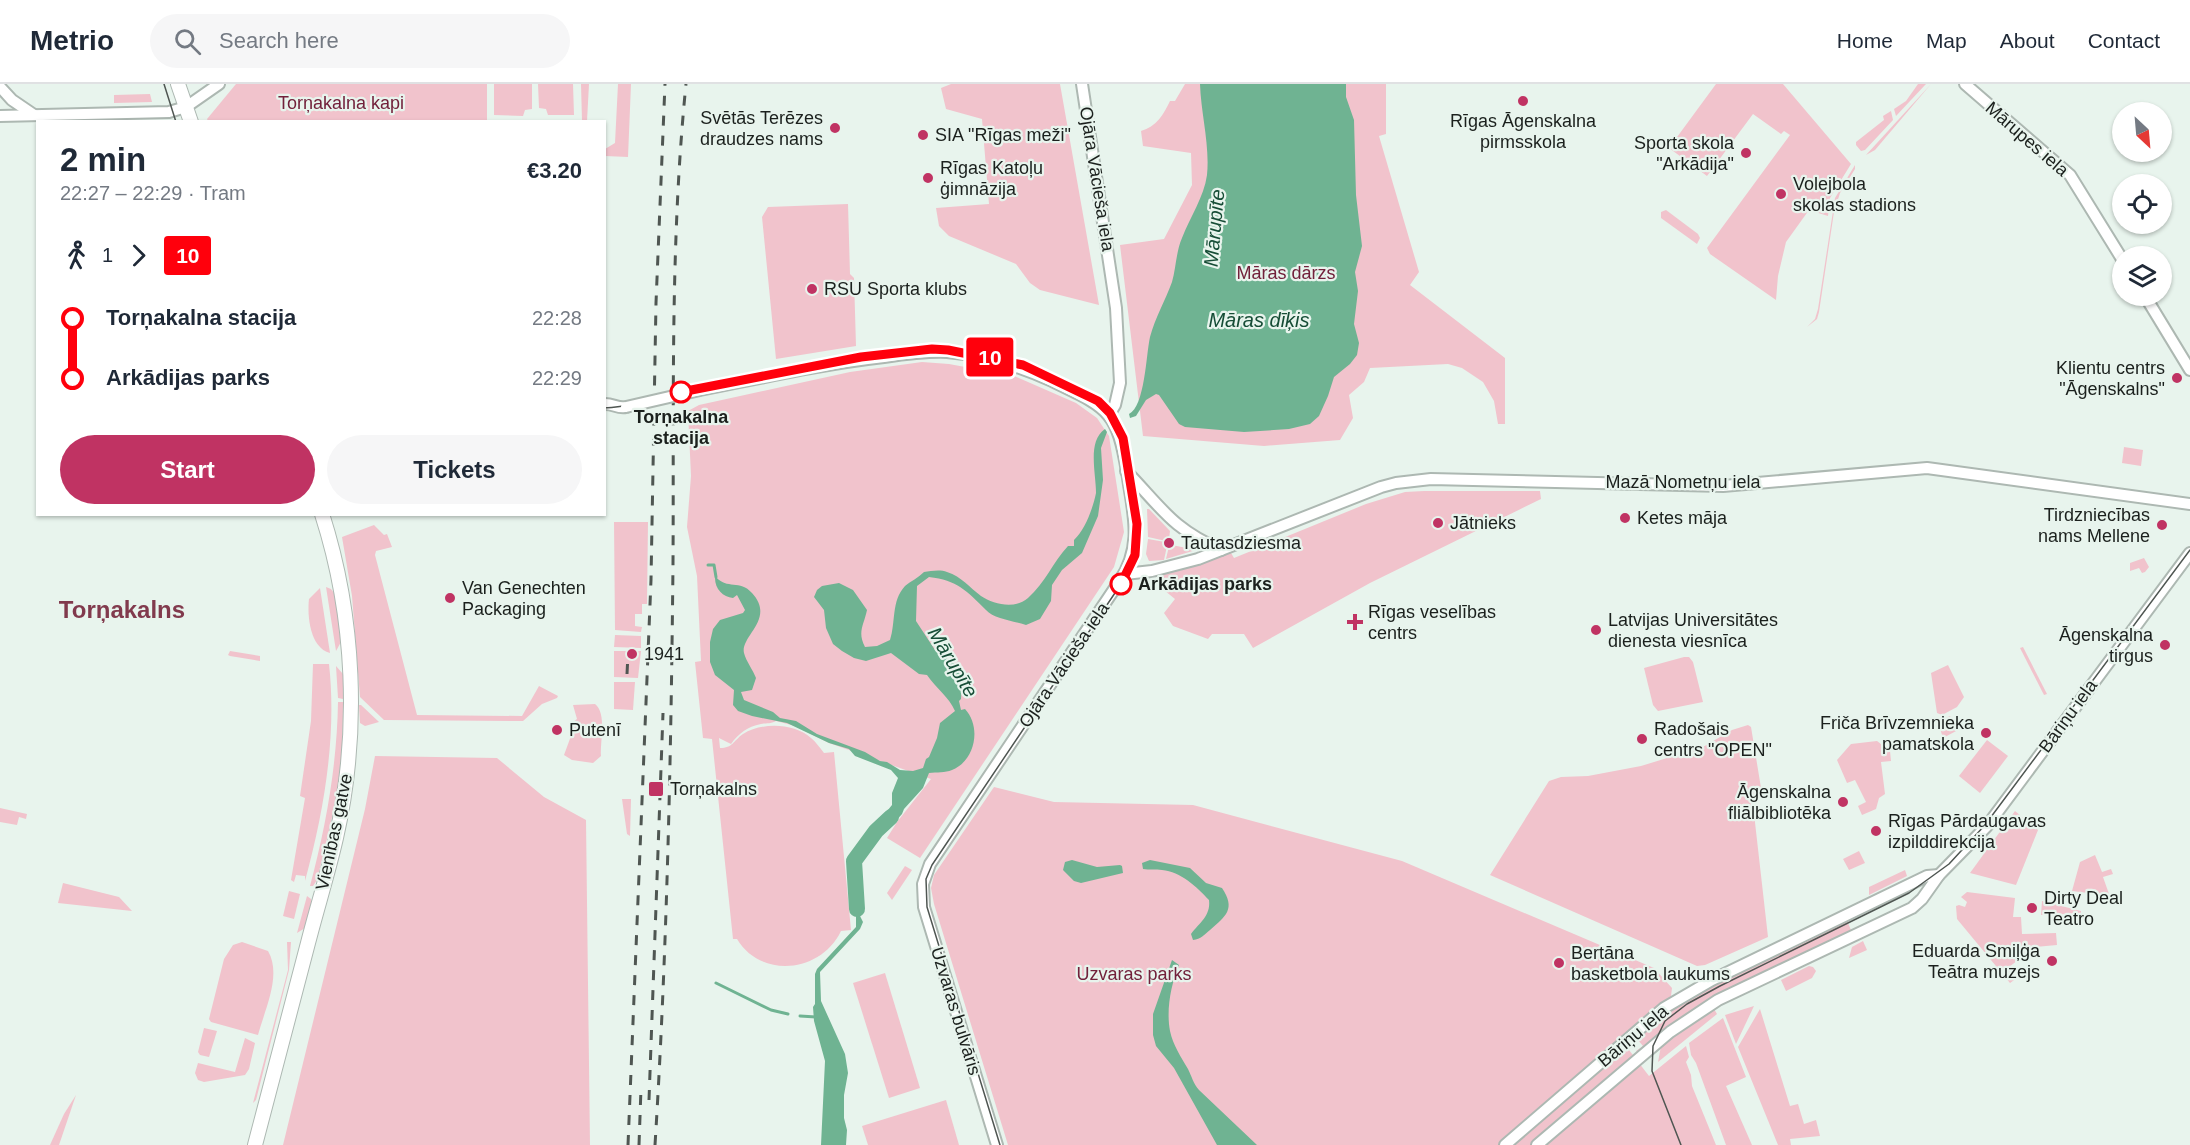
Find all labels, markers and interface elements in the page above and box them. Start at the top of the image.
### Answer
search box [150,14,570,68]
text: Metrio [30,25,114,56]
icon: search [171,25,204,58]
text: Search here [219,28,339,53]
text: Home [1837,29,1893,52]
text: Map [1926,29,1967,52]
text: About [2000,29,2055,52]
text: Contact [2088,29,2160,52]
park label: Torņakalna kapi [278,93,404,113]
marker: Rīgas Āgenskalna pirmsskola [1516,94,1530,108]
street label: Mārupes iela [1982,98,2073,181]
north arrow [2112,102,2172,162]
map controls [2112,102,2172,306]
street label: Ojāra Vācieša iela [1076,105,1118,254]
place label: Svētās Terēzes draudzes nams [700,108,823,149]
place label: Rīgas Āgenskalna pirmsskola [1450,111,1597,152]
marker: Svētās Terēzes draudzes nams [828,121,842,135]
place label: SIA "Rīgas meži" [935,125,1071,145]
marker: SIA "Rīgas meži" [916,128,930,142]
place label: Sporta skola "Arkādija" [1634,133,1735,174]
text: 2 min [60,141,146,178]
marker: Sporta skola "Arkādija" [1739,146,1753,160]
text: €3.20 [527,158,582,183]
place label: Rīgas Katoļu ģimnāzija [940,158,1043,199]
marker: Rīgas Katoļu ģimnāzija [921,171,935,185]
place label: Volejbola skolas stadions [1793,174,1916,215]
button: locate [2112,174,2172,234]
text: 22:27 – 22:29 · Tram [60,182,246,204]
marker: Volejbola skolas stadions [1774,187,1788,201]
water label: Mārupīte [1200,188,1228,268]
icon: walk [60,239,93,272]
icon: forward [122,239,155,272]
text: 1 [102,244,113,266]
text: 10 [176,244,199,267]
button: layers [2112,246,2172,306]
park label: Māras dārzs [1236,263,1336,283]
place label: RSU Sporta klubs [824,279,967,299]
marker: RSU Sporta klubs [805,282,819,296]
text: Torņakalna stacija [106,305,296,330]
text: 22:28 [532,307,582,329]
water label: Māras dīķis [1208,309,1310,331]
line badge: 10 [963,338,1017,376]
text: 10 [978,346,1002,369]
place label: Klientu centrs "Āgenskalns" [2056,358,2165,399]
text: Arkādijas parks [106,365,270,390]
text: 22:29 [532,367,582,389]
marker: Klientu centrs "Āgenskalns" [2170,371,2184,385]
marker: Torņakalna stacija [670,381,692,403]
place label: Torņakalna stacija [634,407,729,448]
button: Start [60,435,315,504]
button: Tickets [327,435,582,504]
street label: Mazā Nometņu iela [1605,472,1762,492]
place label: Tirdzniecības nams Mellene [2038,505,2150,546]
place label: Ketes māja [1637,508,1728,528]
marker: Ketes māja [1618,511,1632,525]
place label: Jātnieks [1450,513,1516,533]
marker: Jātnieks [1431,516,1445,530]
marker: Tirdzniecības nams Mellene [2155,518,2169,532]
place label: Tautasdziesma [1181,533,1302,553]
marker: Tautasdziesma [1162,536,1176,550]
marker: Arkādijas parks [1110,573,1132,595]
place label: Arkādijas parks [1138,574,1272,594]
place label: Van Genechten Packaging [462,578,586,619]
marker: Van Genechten Packaging [443,591,457,605]
district label: Torņakalns [59,596,185,623]
street label: Ojāra Vācieša iela [1015,598,1114,731]
place label: Rīgas veselības centrs [1368,602,1496,643]
place label: Latvijas Universitātes dienesta viesnīca [1608,610,1778,651]
marker: Rīgas veselības centrs [1346,613,1364,631]
water label: Mārupīte [924,623,982,701]
marker: Latvijas Universitātes dienesta viesnīca [1589,623,1603,637]
place label: Āgenskalna tirgus [2059,625,2154,666]
marker: Āgenskalna tirgus [2158,638,2172,652]
place label: 1941 [644,644,684,664]
marker: 1941 [625,647,639,661]
street label: Bāriņu iela [2035,675,2102,756]
place label: Friča Brīvzemnieka pamatskola [1820,713,1975,754]
place label: Radošais centrs "OPEN" [1654,719,1772,760]
place label: Putenī [569,720,621,740]
marker: Putenī [550,723,564,737]
marker: Friča Brīvzemnieka pamatskola [1979,726,1993,740]
marker: Radošais centrs "OPEN" [1635,732,1649,746]
street label: Vienības gatve [312,772,356,892]
place label: Torņakalns [670,779,757,799]
marker: Torņakalns [647,780,665,798]
place label: Āgenskalna fliālbibliotēka [1728,782,1832,823]
marker: Āgenskalna fliālbibliotēka [1836,795,1850,809]
place label: Rīgas Pārdaugavas izpilddirekcija [1888,811,2046,852]
marker: Rīgas Pārdaugavas izpilddirekcija [1869,824,1883,838]
place label: Dirty Deal Teatro [2044,888,2123,929]
marker: Dirty Deal Teatro [2025,901,2039,915]
place label: Eduarda Smiļģa Teātra muzejs [1912,941,2041,982]
place label: Bertāna basketbola laukums [1571,943,1730,984]
street label: Uzvaras bulvāris [927,944,985,1078]
marker: Eduarda Smiļģa Teātra muzejs [2045,954,2059,968]
marker: Bertāna basketbola laukums [1552,956,1566,970]
park label: Uzvaras parks [1076,964,1192,984]
street label: Bāriņu iela [1594,1000,1673,1071]

